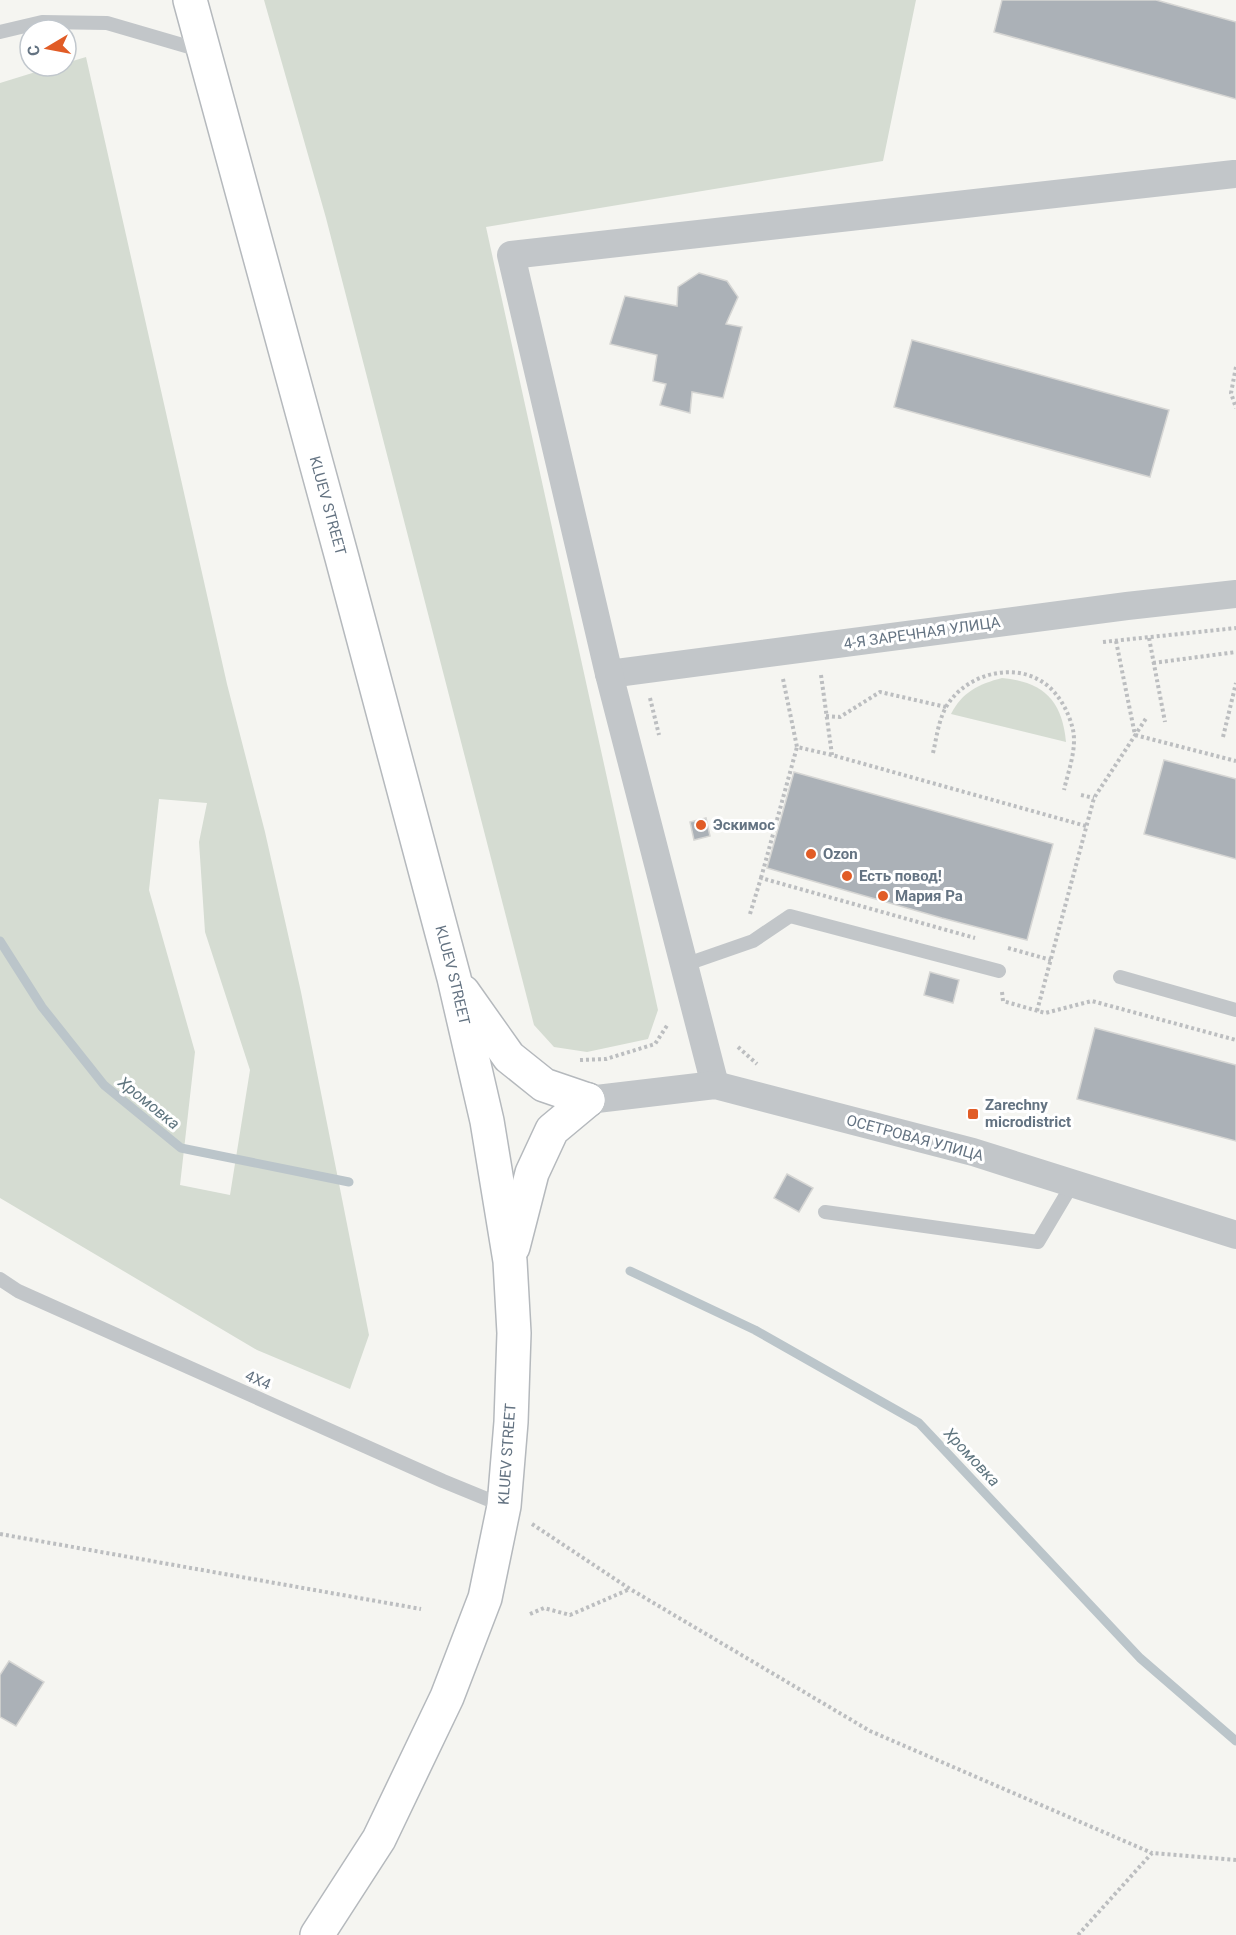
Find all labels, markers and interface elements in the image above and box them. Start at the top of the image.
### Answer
north arrow [18,18,78,78]
text: С [23,44,44,57]
street label: KLUEV STREET [306,454,350,557]
street label: 4-Я ЗАРЕЧНАЯ УЛИЦА [843,613,1002,653]
place label: Эскимос [713,816,775,834]
marker: Эскимос [694,818,708,832]
place label: Ozon [823,845,858,863]
marker: Ozon [804,847,818,861]
place label: Есть повод! [859,867,942,885]
marker: Есть повод! [840,869,854,883]
place label: Мария Ра [895,887,963,905]
marker: Мария Ра [876,889,890,903]
street label: KLUEV STREET [431,924,474,1027]
water label: Хромовка [114,1072,183,1133]
place label: Zarechny microdistrict [985,1096,1071,1131]
marker: Zarechny microdistrict [966,1107,980,1121]
street label: ОСЕТРОВАЯ УЛИЦА [845,1111,986,1165]
street label: 4X4 [242,1366,274,1394]
street label: KLUEV STREET [494,1403,520,1505]
water label: Хромовка [939,1423,1004,1490]

